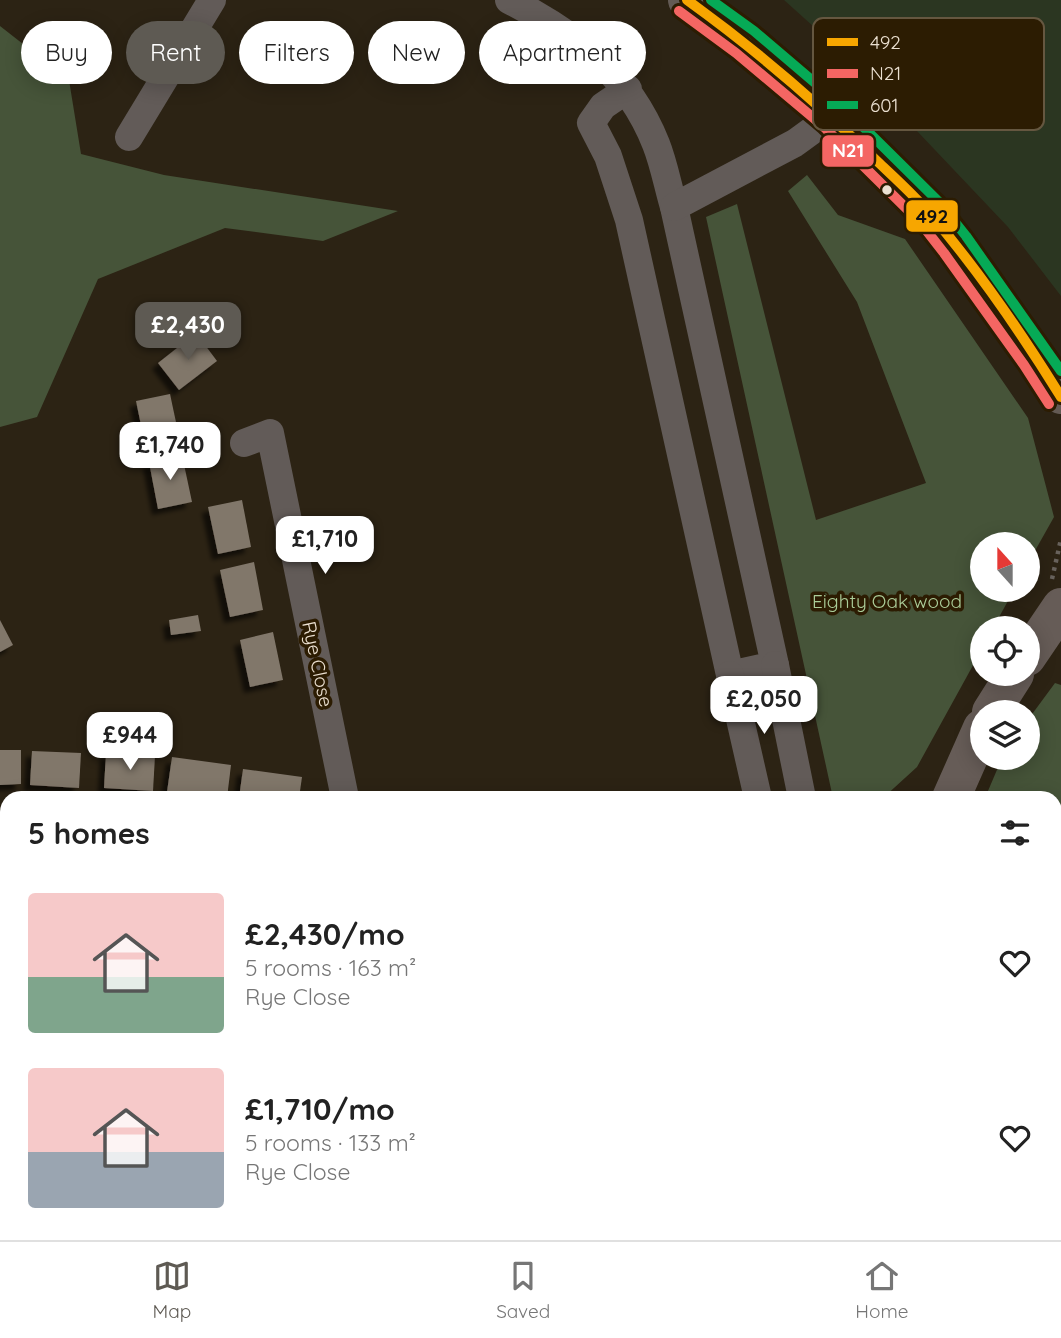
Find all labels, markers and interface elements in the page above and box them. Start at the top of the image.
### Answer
legend [813,18,1044,130]
chip: Buy [21,21,112,84]
chip: Rent [126,21,225,84]
chip: Filters [239,21,354,84]
chip: New [368,21,465,84]
chip: Apartment [479,21,646,84]
text: 492 [870,30,901,54]
text: N21 [870,61,901,85]
text: 601 [870,93,899,117]
line badge: N21 [821,134,875,168]
text: N21 [832,138,864,162]
unlabelled marker [880,183,894,197]
line badge: 492 [905,199,959,233]
text: 492 [916,204,948,228]
pin: £2,430 [131,302,245,362]
text: £2,430 [151,310,225,339]
pin: £1,740 [113,422,227,482]
text: £1,740 [136,430,204,459]
pin: £1,710 [268,516,382,576]
text: £1,710 [292,524,358,553]
north arrow [970,532,1040,602]
map controls [970,532,1040,770]
park label: Eighty Oak wood [812,589,962,613]
button: locate [970,616,1040,686]
street label: Rye Close [297,619,339,709]
pin: £2,050 [707,676,821,736]
text: £2,050 [726,684,802,713]
button: layers [970,700,1040,770]
pin: £944 [89,712,171,772]
text: £944 [103,720,157,749]
text: 5 homes [28,814,150,852]
icon: filters [996,814,1034,852]
text: £2,430/mo [245,915,405,953]
icon: home [84,921,168,1005]
icon: heart [996,944,1034,982]
text: 5 rooms · 163 m² [245,953,416,982]
text: Rye Close [245,982,350,1011]
text: £1,710/mo [245,1090,395,1128]
icon: home [84,1096,168,1180]
icon: heart [996,1119,1034,1157]
text: 5 rooms · 133 m² [245,1128,416,1157]
text: Rye Close [245,1157,350,1186]
tab: Map [152,1257,191,1323]
tab: Saved [496,1257,550,1323]
tab: Home [855,1257,909,1323]

